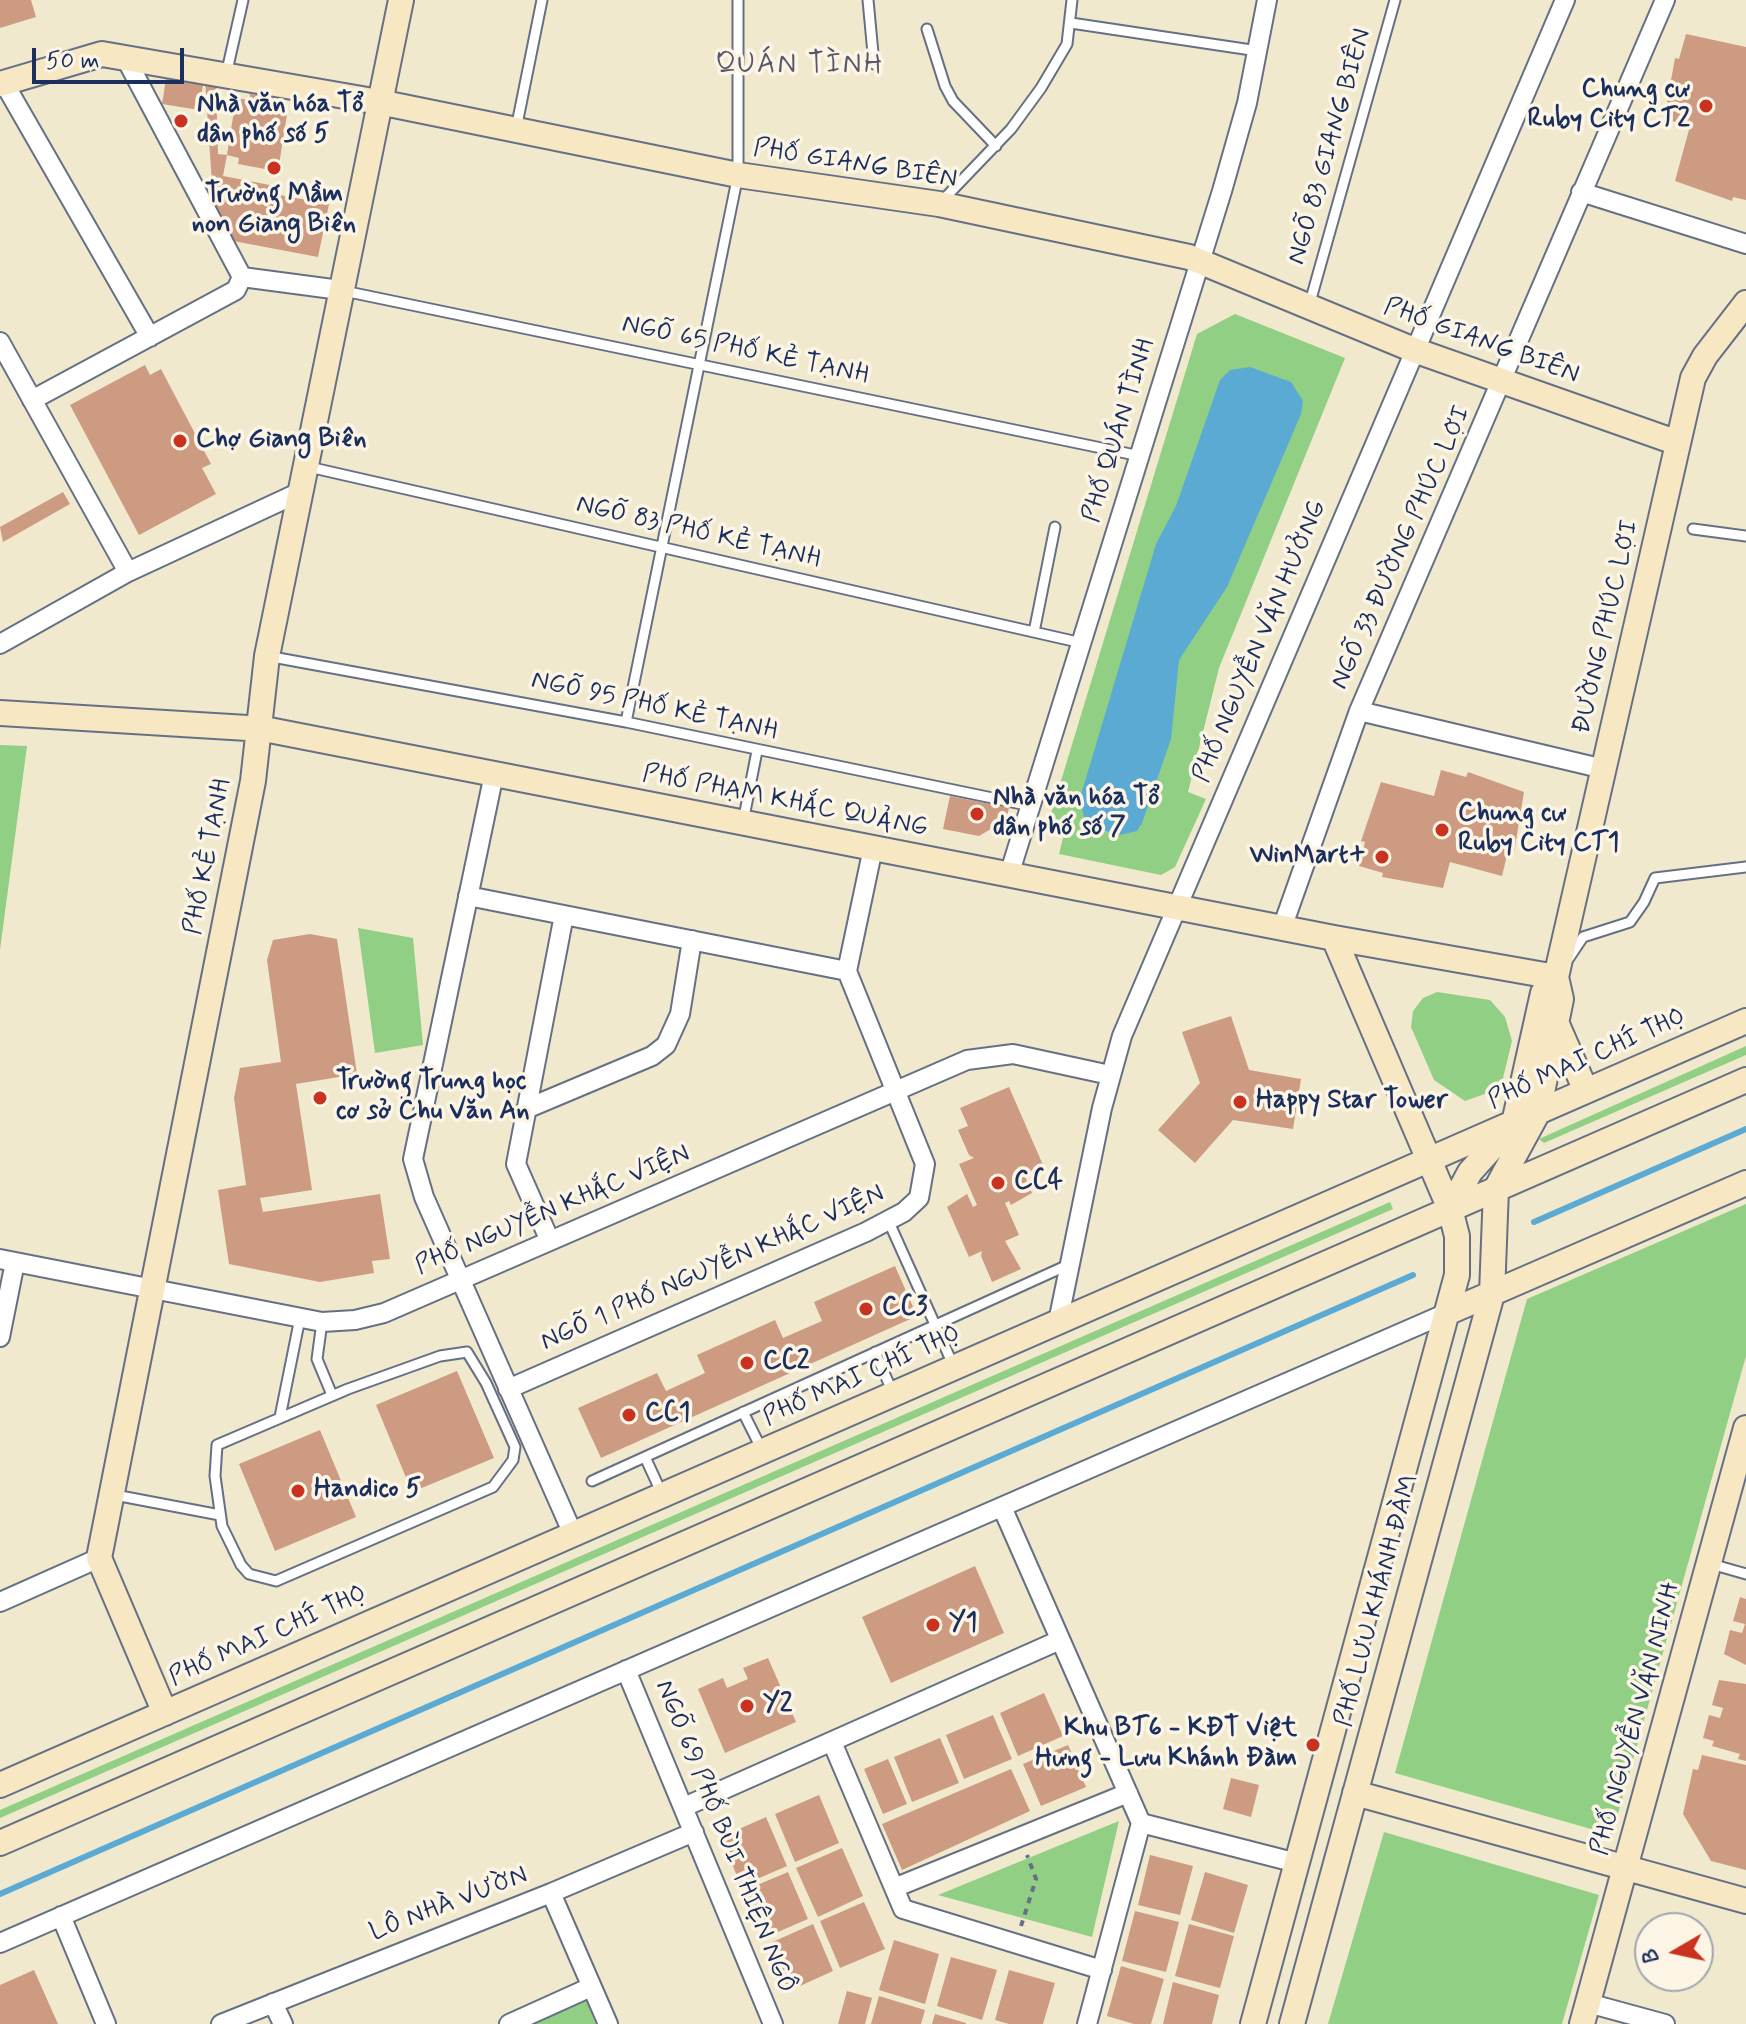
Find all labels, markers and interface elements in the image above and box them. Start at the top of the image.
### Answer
street label: NGÕ 83 GIANG BIÊN [1282,25,1380,269]
scale bar [36,32,188,82]
text: 50 m [46,46,100,77]
district label: QUÁN TÌNH [717,49,883,83]
place label: Chung cư Ruby City CT2 [1528,75,1690,136]
place label: Nhà văn hóa Tổ dân phố số 5 [197,90,363,152]
marker: Chung cư Ruby City CT2 [1697,97,1715,115]
marker: Nhà văn hóa Tổ dân phố số 5 [172,112,190,130]
street label: PHỐ GIANG BIÊN [751,133,959,197]
marker: Trường Mầm non Giang Biên [265,159,283,177]
place label: Trường Mầm non Giang Biên [192,180,356,242]
street label: PHỐ GIANG BIÊN [1379,292,1583,392]
street label: NGÕ 65 PHỐ KẺ TẠNH [619,310,871,392]
street label: PHỐ QUÁN TÌNH [1077,335,1163,527]
street label: NGÕ 33 ĐƯỜNG PHÚC LỢI [1325,401,1479,695]
place label: Chợ Giang Biên [196,425,367,457]
marker: Chợ Giang Biên [171,432,189,450]
street label: NGÕ 83 PHỐ KẺ TẠNH [573,490,823,576]
street label: PHỐ NGUYỄN VĂN HƯỞNG [1187,496,1335,788]
street label: ĐƯỜNG PHÚC LỢI [1567,517,1647,737]
street label: NGÕ 95 PHỐ KẺ TẠNH [528,666,780,748]
street label: PHỐ PHẠM KHẮC QUẢNG [640,759,930,845]
street label: PHỐ KẺ TẠNH [179,776,239,938]
place label: Nhà văn hóa Tổ dân phố số 7 [993,783,1159,844]
place label: Chung cư Ruby City CT1 [1458,799,1619,860]
marker: Nhà văn hóa Tổ dân phố số 7 [968,805,986,823]
marker: Chung cư Ruby City CT1 [1433,821,1451,839]
place label: WinMart+ [1250,841,1366,873]
marker: WinMart+ [1373,848,1391,866]
street label: PHỐ MAI CHÍ THỌ [1484,1003,1690,1117]
place label: Trường Trung học cơ sở Chu Văn An [336,1067,530,1128]
place label: Happy Star Tower [1256,1086,1448,1118]
marker: Trường Trung học cơ sở Chu Văn An [311,1089,329,1107]
marker: Happy Star Tower [1231,1093,1249,1111]
street label: PHỐ NGUYỄN KHẮC VIỆN [411,1139,695,1283]
place label: CC4 [1014,1167,1063,1199]
marker: CC4 [989,1174,1007,1192]
street label: NGÕ 1 PHỐ NGUYỄN KHẮC VIỆN [536,1179,890,1359]
place label: CC3 [882,1293,927,1325]
marker: CC3 [857,1300,875,1318]
street label: PHỐ MAI CHÍ THỌ [759,1320,965,1434]
place label: CC2 [763,1347,809,1379]
marker: CC2 [738,1354,756,1372]
place label: CC1 [645,1399,690,1431]
marker: CC1 [620,1406,638,1424]
street label: PHỐ LƯU KHÁNH ĐÀM [1329,1471,1427,1731]
place label: Handico 5 [314,1475,421,1507]
marker: Handico 5 [289,1482,307,1500]
street label: PHỐ NGUYỄN VĂN NINH [1585,1579,1689,1859]
street label: PHỐ MAI CHÍ THỌ [165,1580,371,1694]
place label: Y1 [949,1609,977,1641]
marker: Y1 [924,1616,942,1634]
street label: NGÕ 69 PHỐ BÙI THIỆN NGÔ [647,1676,801,1998]
place label: Y2 [763,1690,793,1722]
marker: Y2 [738,1697,756,1715]
place label: Khu BT6 - KĐT Việt Hưng - Lưu Khánh Đàm [1035,1714,1297,1776]
marker: Khu BT6 - KĐT Việt Hưng - Lưu Khánh Đàm [1304,1736,1322,1754]
street label: LÔ NHÀ VƯỜN [366,1861,532,1949]
north arrow [1634,1912,1714,1992]
text: B [1637,1946,1667,1965]

